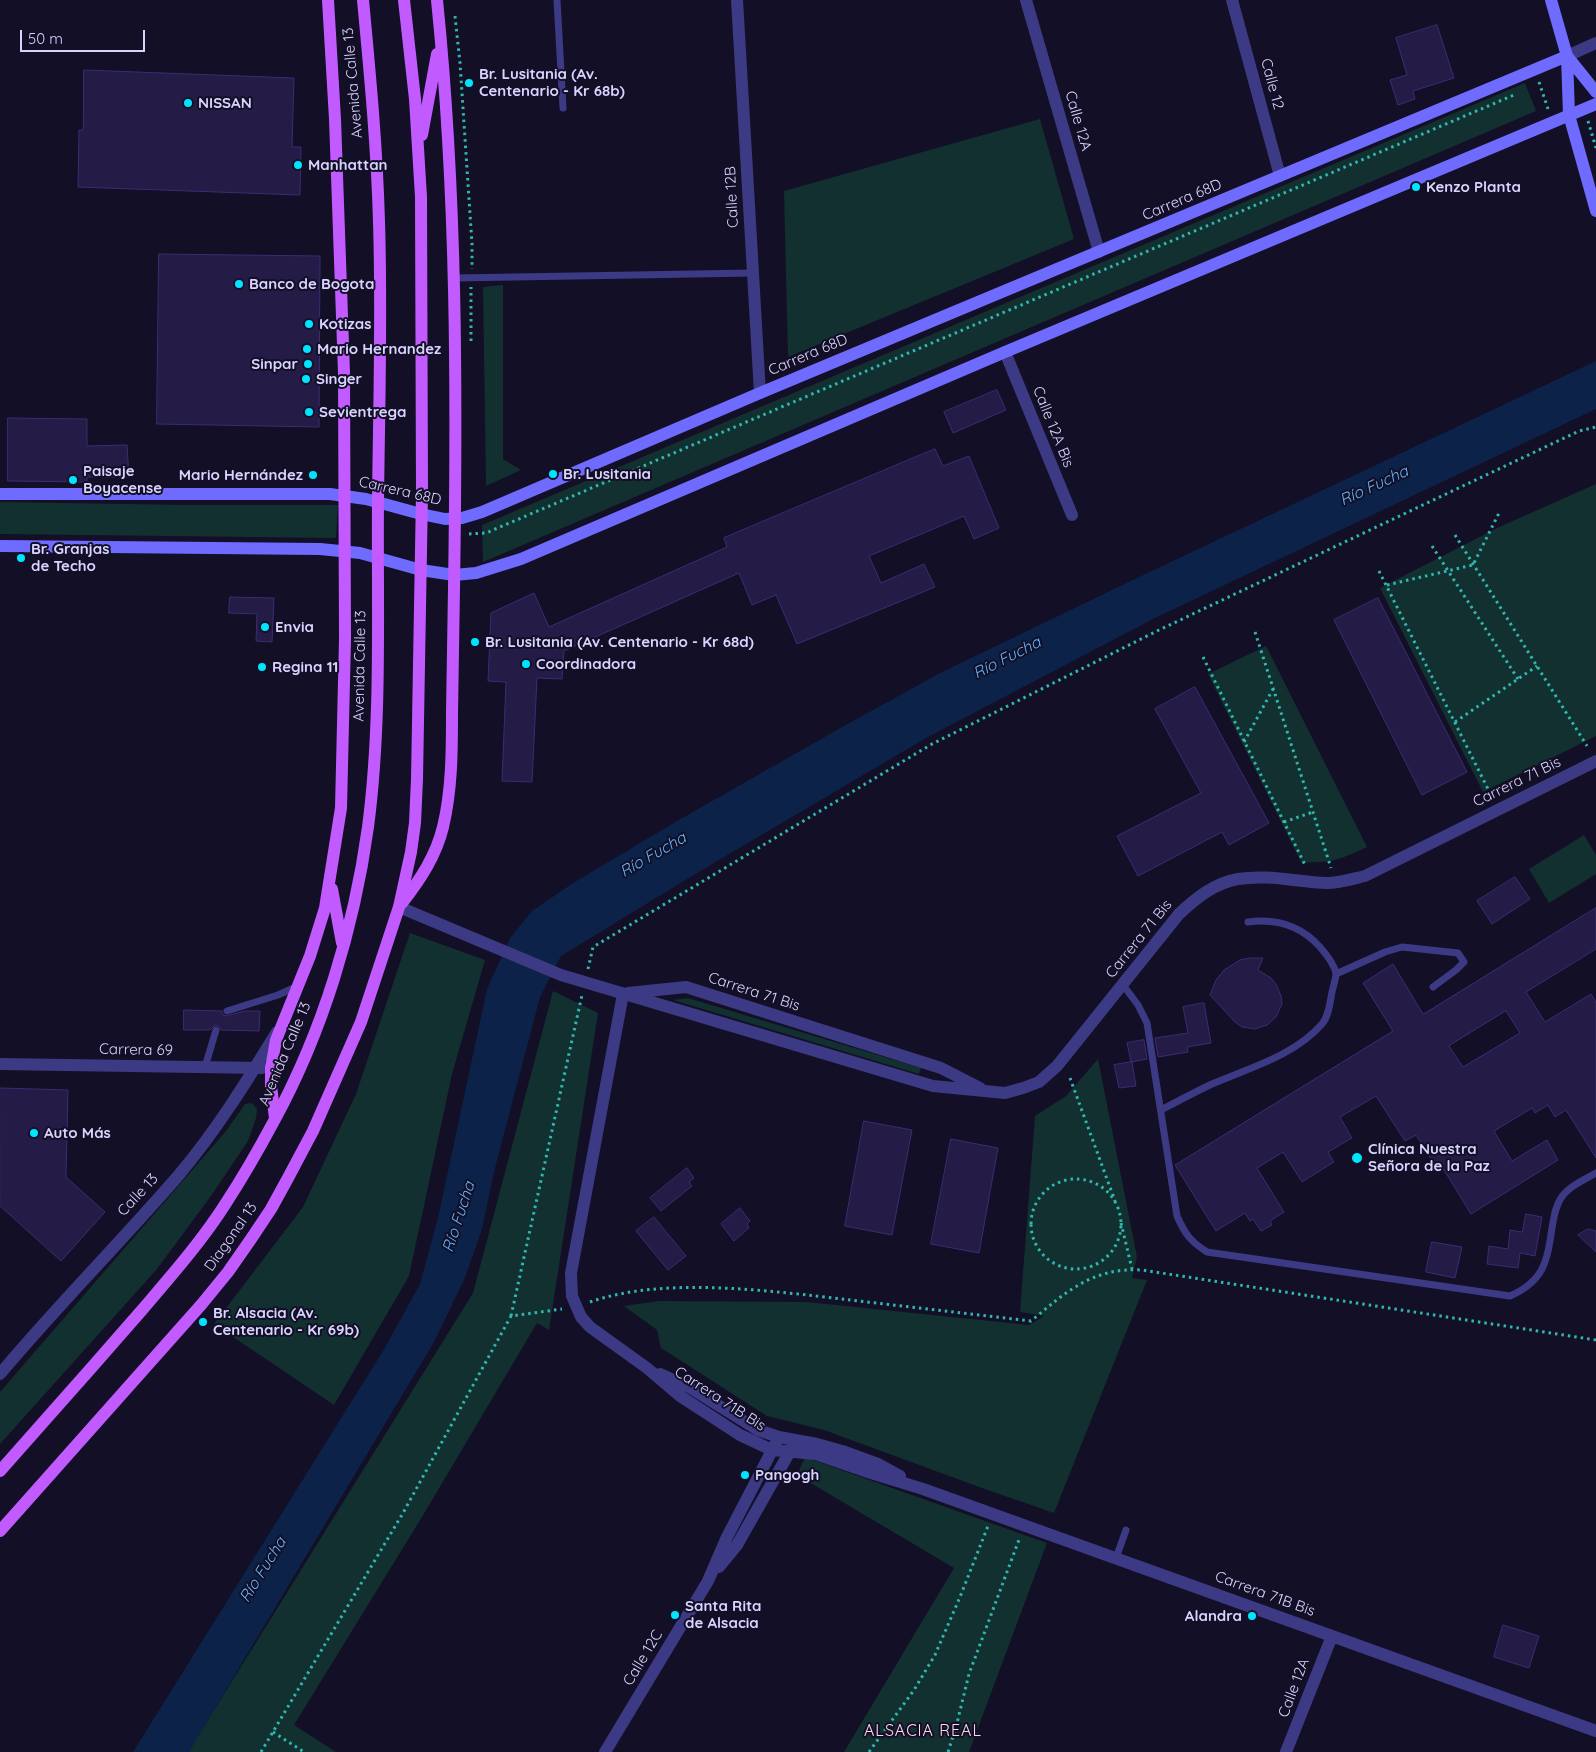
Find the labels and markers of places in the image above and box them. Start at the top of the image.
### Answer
place label: Br. Lusitania (Av. Centenario - Kr 68b) [479,65,625,100]
marker: Br. Lusitania (Av. Centenario - Kr 68b) [463,77,475,89]
place label: NISSAN [198,94,252,112]
marker: NISSAN [182,97,194,109]
place label: Manhattan [308,156,387,174]
marker: Manhattan [292,159,304,171]
place label: Kenzo Planta [1426,178,1521,196]
marker: Kenzo Planta [1410,181,1422,193]
place label: Banco de Bogota [249,275,374,293]
marker: Banco de Bogota [233,278,245,290]
place label: Kotizas [319,315,371,333]
marker: Kotizas [303,318,315,330]
place label: Mario Hernandez [317,340,441,358]
marker: Mario Hernandez [301,343,313,355]
place label: Sinpar [251,355,298,373]
marker: Sinpar [302,358,314,370]
place label: Singer [316,370,362,388]
marker: Singer [300,373,312,385]
place label: Sevientrega [319,403,406,421]
marker: Sevientrega [303,406,315,418]
place label: Paisaje Boyacense [83,462,162,497]
place label: Br. Lusitania [563,465,651,483]
place label: Mario Hernández [179,466,303,484]
marker: Br. Lusitania [547,468,559,480]
marker: Mario Hernández [307,469,319,481]
marker: Paisaje Boyacense [67,474,79,486]
place label: Br. Granjas de Techo [31,540,109,575]
marker: Br. Granjas de Techo [15,552,27,564]
place label: Envia [275,618,314,636]
marker: Envia [259,621,271,633]
place label: Br. Lusitania (Av. Centenario - Kr 68d) [485,633,754,651]
marker: Br. Lusitania (Av. Centenario - Kr 68d) [469,636,481,648]
place label: Coordinadora [536,655,636,673]
place label: Regina 11 [272,658,338,676]
marker: Coordinadora [520,658,532,670]
marker: Regina 11 [256,661,268,673]
place label: Auto Más [44,1124,111,1142]
marker: Auto Más [28,1127,40,1139]
place label: Clínica Nuestra Señora de la Paz [1368,1140,1490,1175]
marker: Clínica Nuestra Señora de la Paz [1350,1151,1364,1165]
place label: Br. Alsacia (Av. Centenario - Kr 69b) [213,1304,359,1339]
marker: Br. Alsacia (Av. Centenario - Kr 69b) [197,1316,209,1328]
place label: Pangogh [755,1466,819,1484]
marker: Pangogh [739,1469,751,1481]
place label: Santa Rita de Alsacia [685,1597,761,1632]
place label: Alandra [1185,1607,1242,1625]
marker: Santa Rita de Alsacia [669,1609,681,1621]
marker: Alandra [1246,1610,1258,1622]

